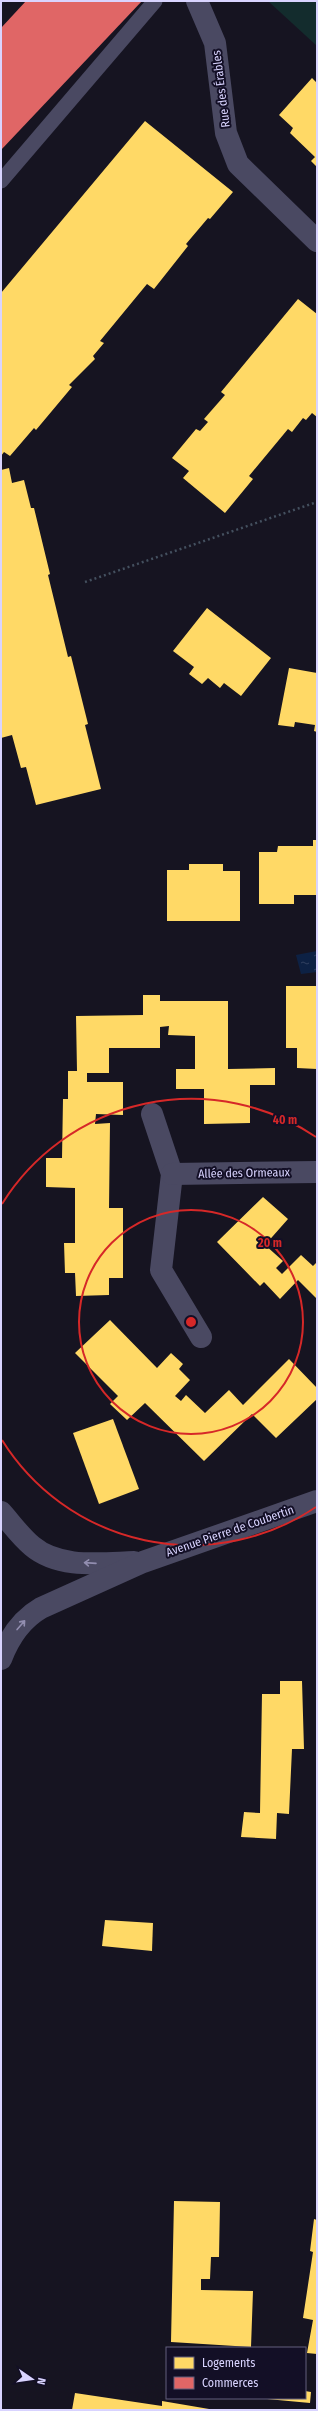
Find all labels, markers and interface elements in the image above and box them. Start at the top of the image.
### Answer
street label: Rue des Érables [208,50,233,128]
text: 40 m [273,1113,297,1127]
street label: Allée des Ormeaux [198,1165,291,1181]
text: 20 m [257,1236,282,1250]
centre of rings [184,1315,198,1329]
street label: Avenue Pierre de Coubertin [164,1503,296,1559]
one-way arrow [84,1559,97,1566]
one-way arrow [16,1620,25,1631]
legend [166,2347,306,2399]
text: Logements [202,2356,255,2370]
north arrow [12,2359,52,2399]
text: N [34,2376,48,2386]
text: Commerces [202,2376,258,2390]

